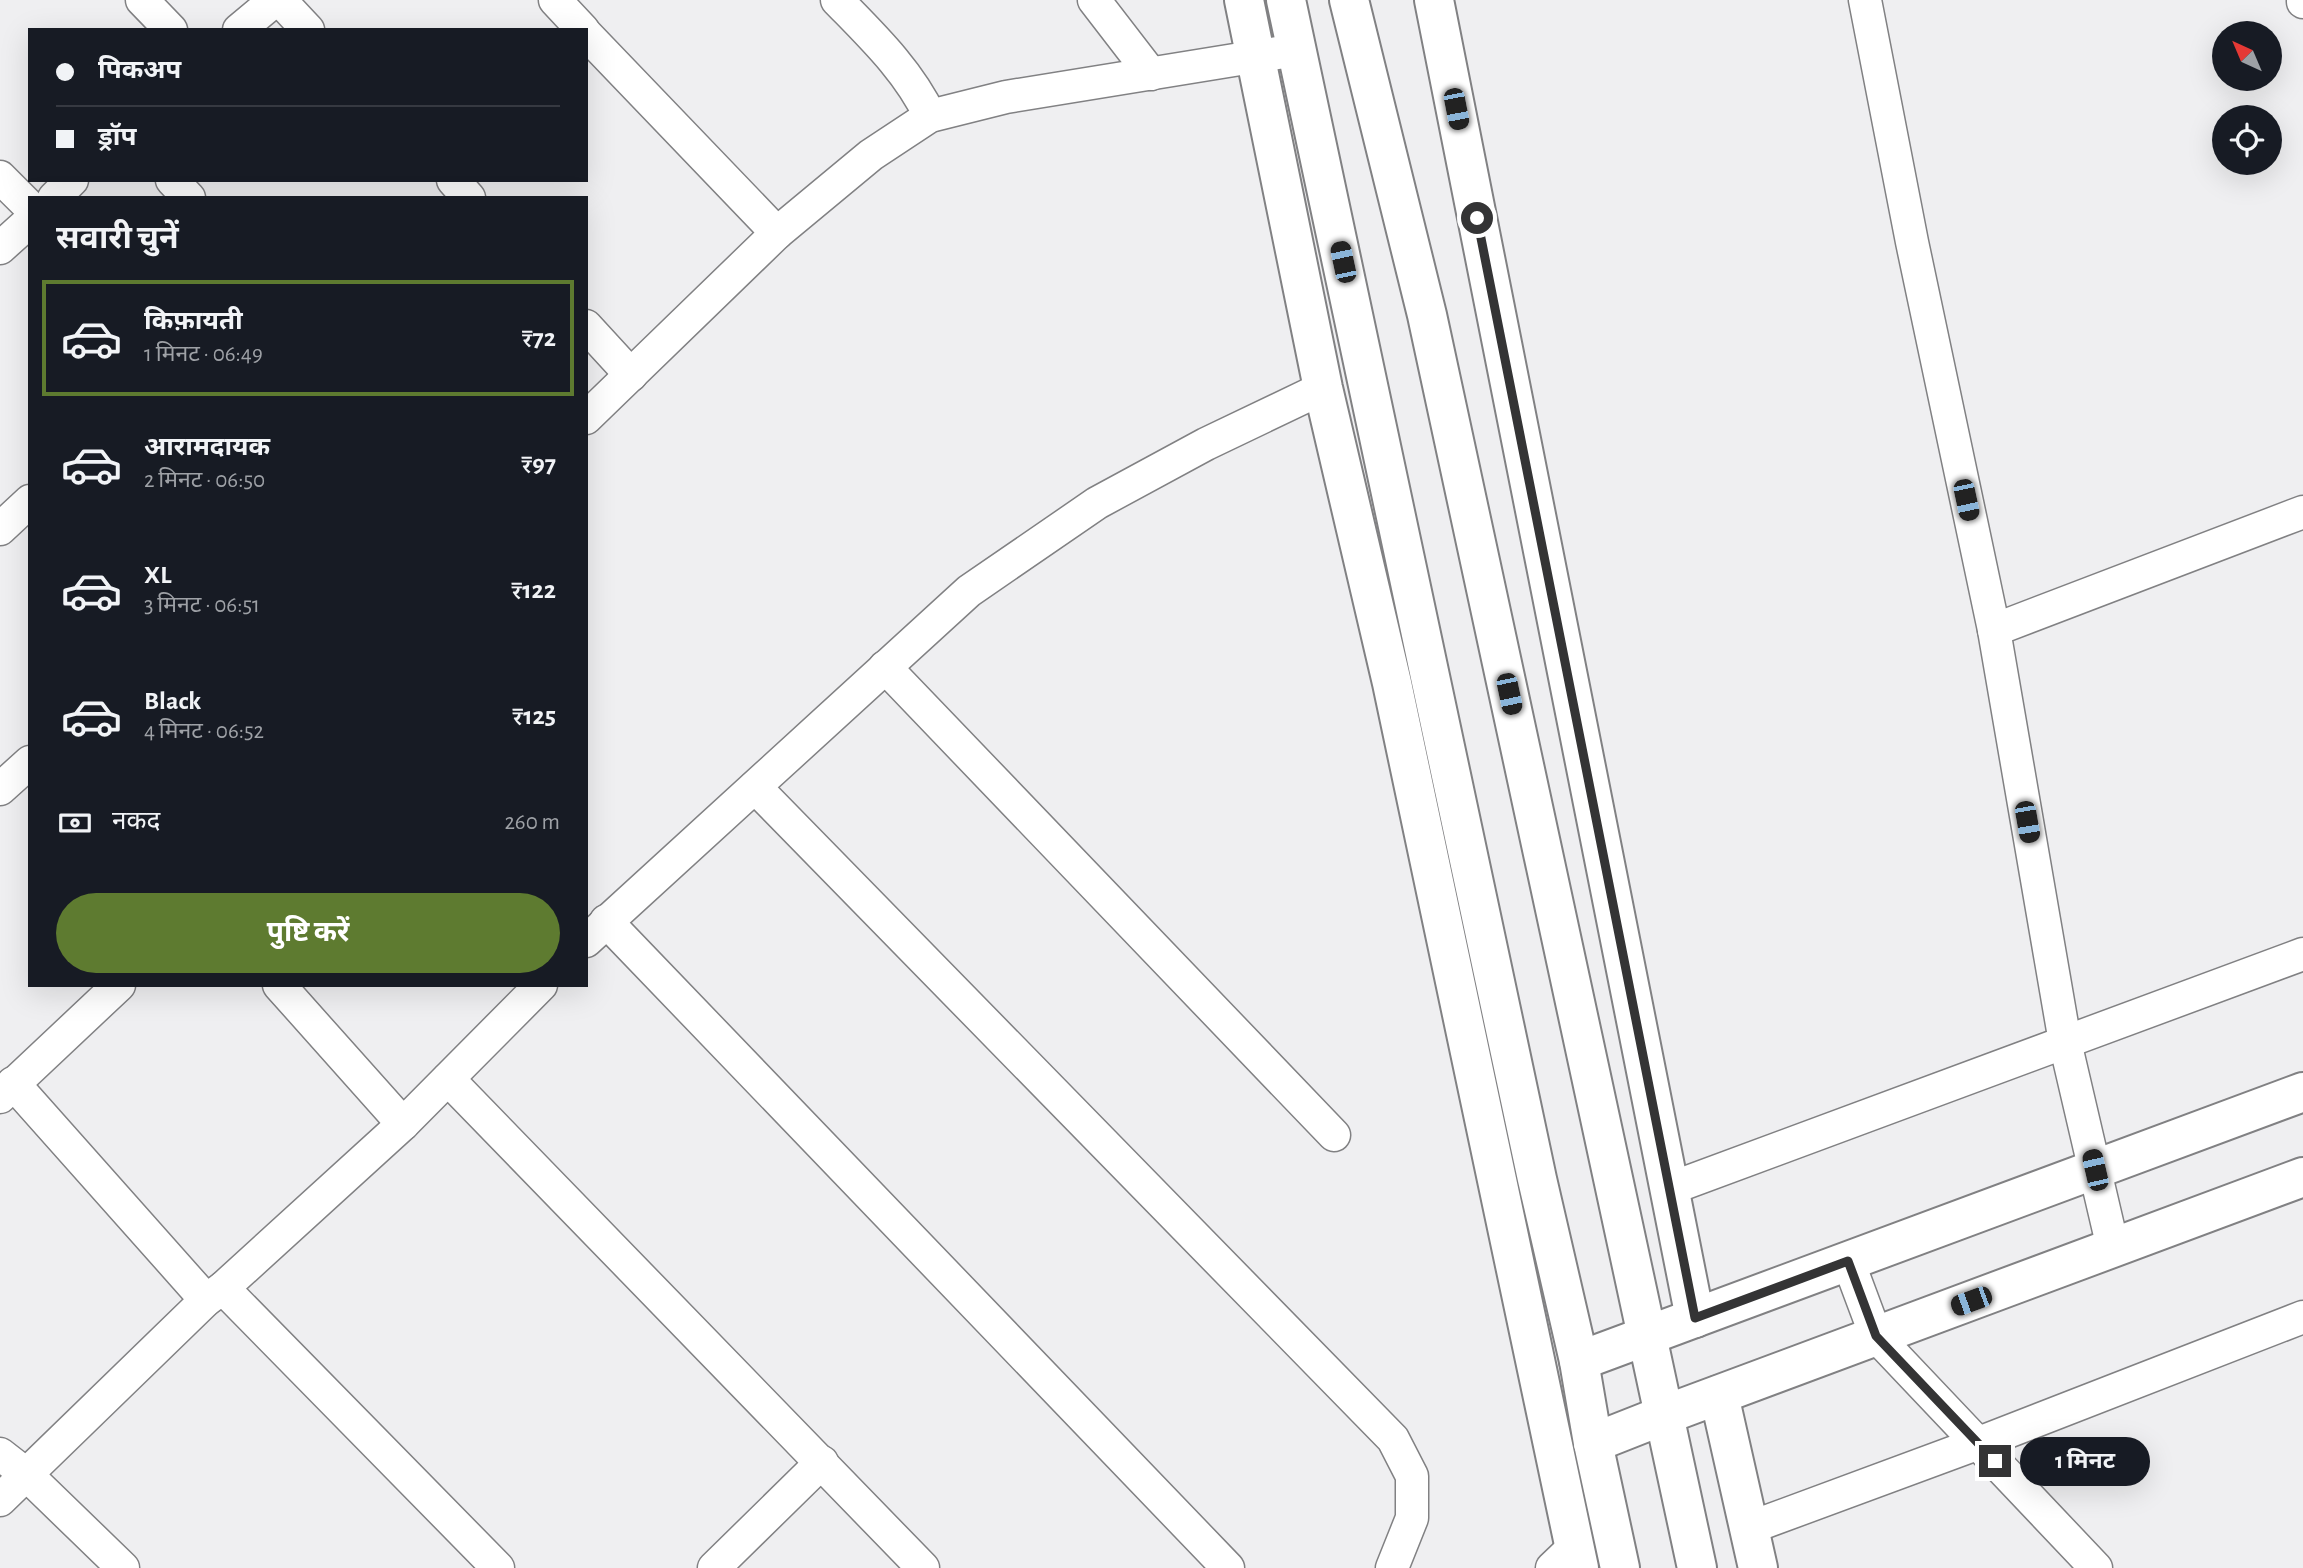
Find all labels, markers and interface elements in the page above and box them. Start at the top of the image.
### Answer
north arrow [2212,21,2282,91]
map controls [2212,21,2282,175]
text: पिकअप [98,57,181,83]
car [1442,86,1471,132]
button: locate [2212,105,2282,175]
text: ड्रॉप [98,124,136,150]
route start [1461,202,1493,234]
text: सवारी चुनें [56,222,179,254]
car [1329,239,1358,285]
icon: car [60,307,123,370]
text: किफ़ायती [144,308,243,334]
text: ₹72 [522,325,556,351]
text: 1 मिनट · 06:49 [144,343,263,366]
icon: car [60,433,123,496]
text: आरामदायक [144,434,270,460]
text: ₹97 [521,451,556,477]
text: 2 मिनट · 06:50 [144,469,265,492]
car [1952,477,1981,523]
icon: car [60,559,123,622]
text: XL [144,562,171,588]
text: ₹122 [511,577,556,603]
text: 3 मिनट · 06:51 [144,594,260,617]
car [1495,671,1524,717]
icon: car [60,685,123,748]
text: Black [144,688,201,714]
text: ₹125 [512,703,556,729]
text: 4 मिनट · 06:52 [144,720,264,743]
car [2014,799,2041,845]
icon: cash [56,804,94,842]
text: नकद [112,808,160,834]
text: 260 m [504,811,560,834]
button: पुष्टि करें [56,893,560,973]
car [2081,1147,2110,1193]
car [1948,1284,1995,1318]
callout: 1 मिनट [2020,1436,2149,1486]
route end [1979,1445,2011,1477]
text: 1 मिनट [2055,1450,2115,1473]

